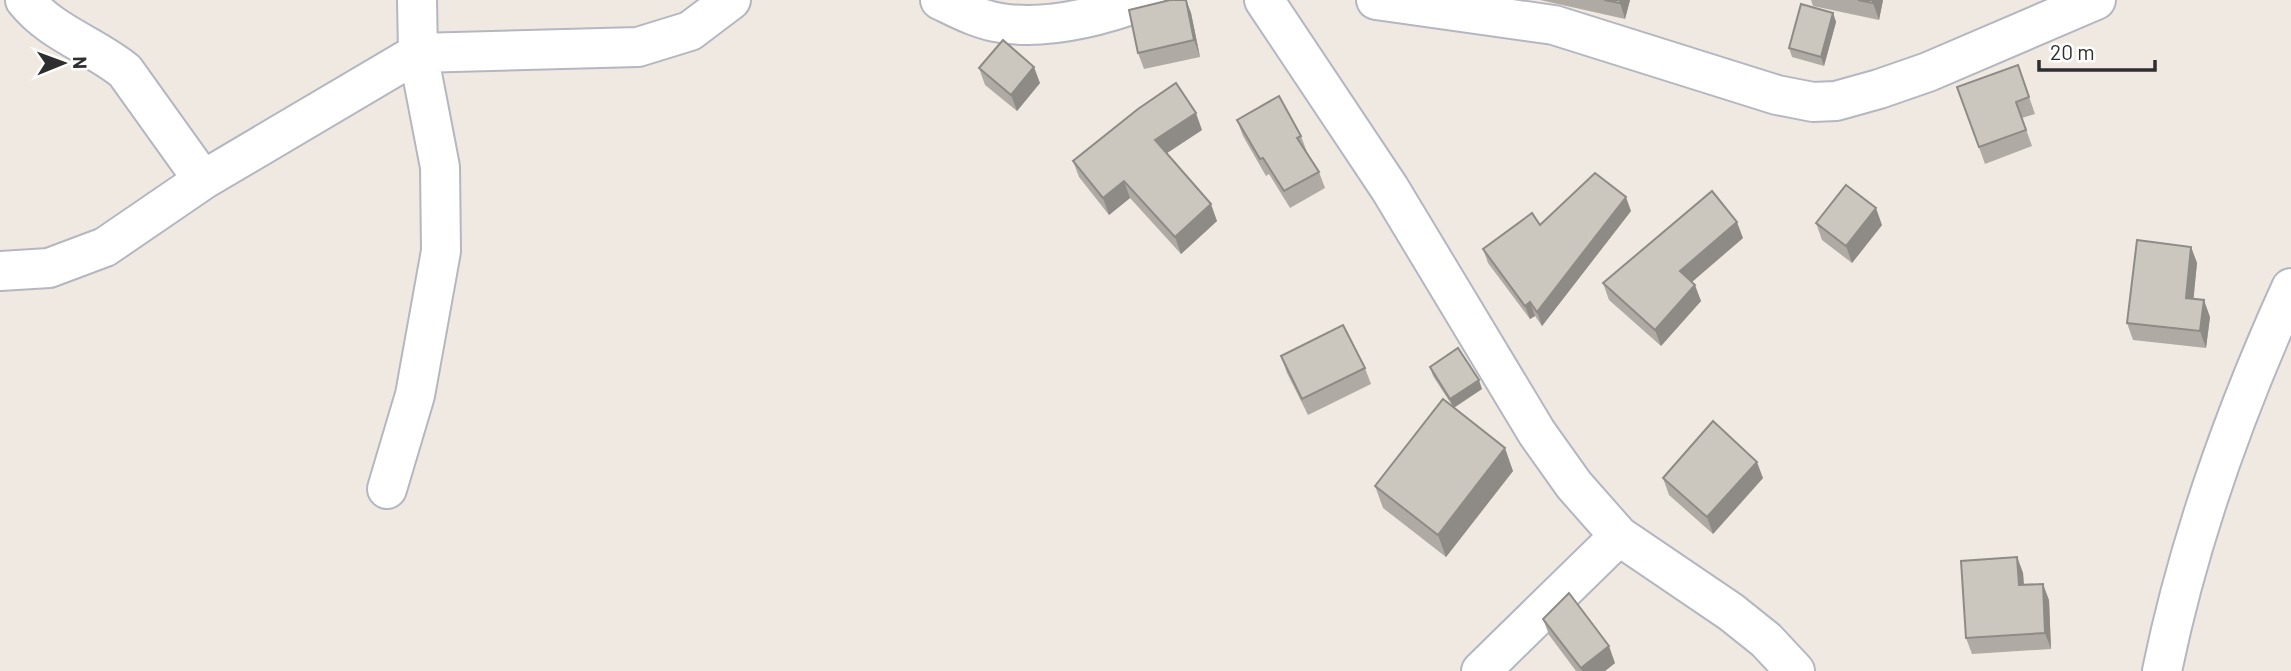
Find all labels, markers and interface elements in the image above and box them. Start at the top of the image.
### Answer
north arrow [28,28,98,98]
scale bar [2039,28,2154,72]
text: 20 m [2050,39,2095,64]
text: N [69,56,92,69]

